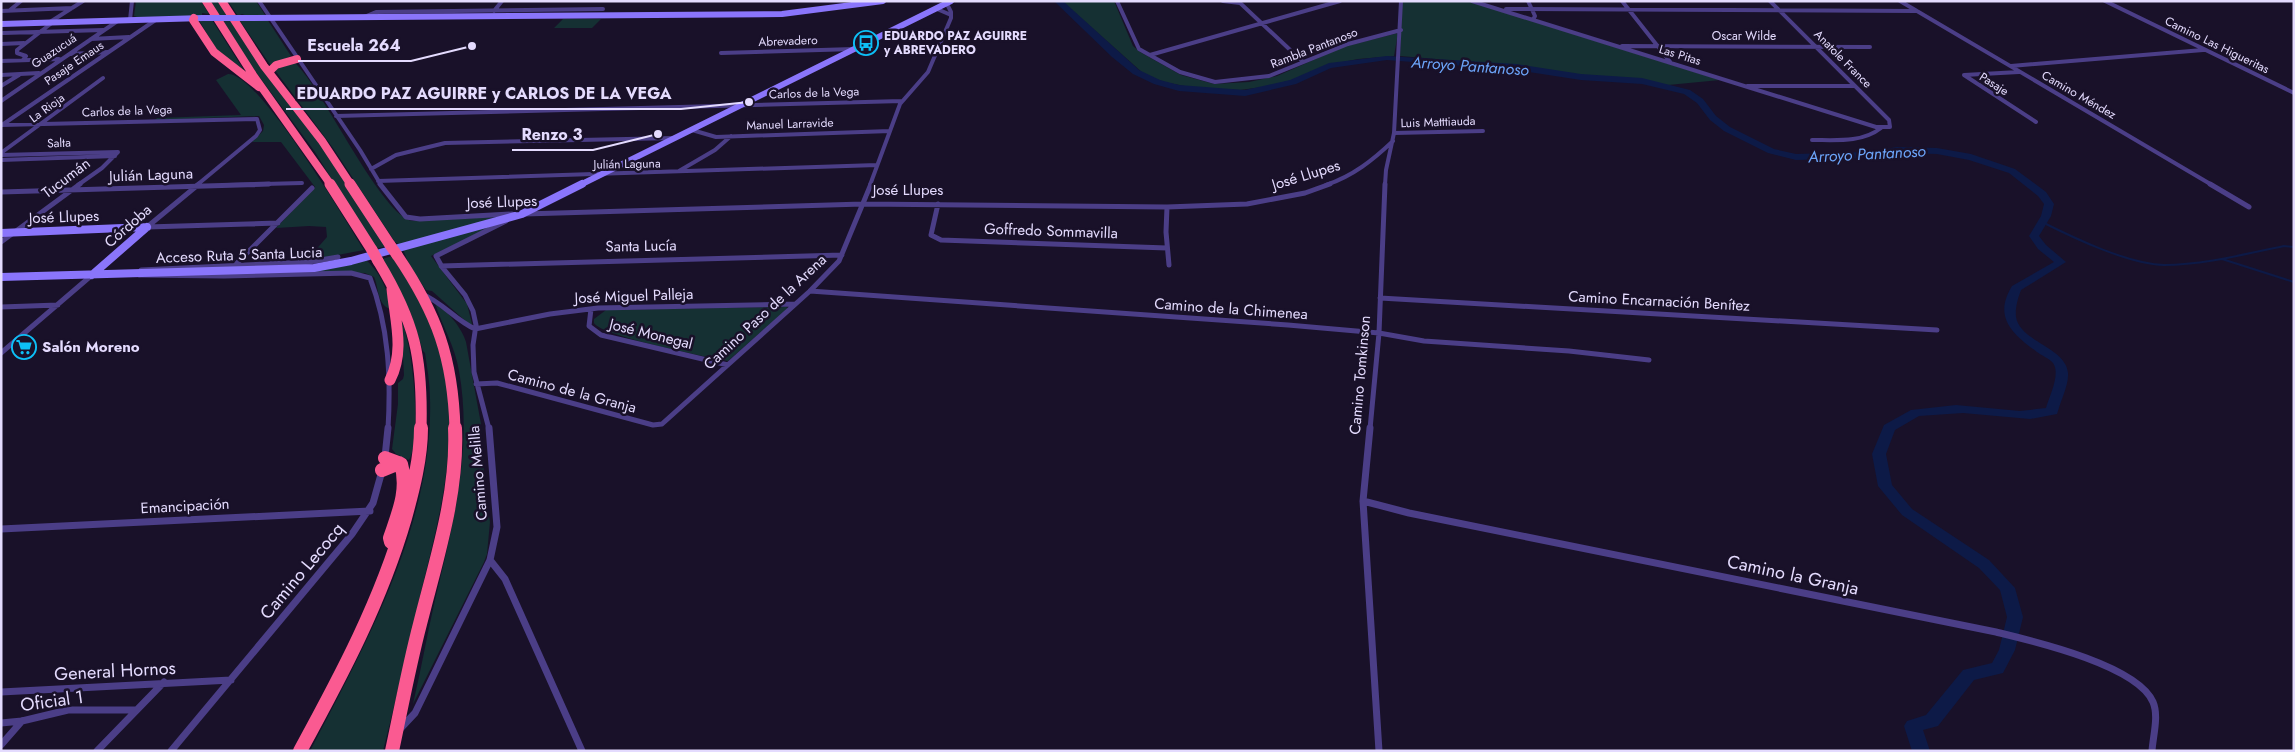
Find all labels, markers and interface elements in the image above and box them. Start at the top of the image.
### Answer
street label: Camino Las Higueritas [2162,12,2272,78]
street label: Rambla Pantanoso [1268,23,1361,73]
street label: Anatole France [1810,26,1876,92]
place label: EDUARDO PAZ AGUIRRE y ABREVADERO [883,27,1027,59]
street label: Oscar Wilde [1712,27,1776,45]
street label: Guazucuá [28,29,80,73]
callout: Escuela 264 [298,30,411,61]
bus stop icon: EDUARDO PAZ AGUIRRE y ABREVADERO [853,30,879,56]
street label: Abrevadero [758,31,818,51]
text: Escuela 264 [307,34,401,57]
street label: Pasaje Emaus [41,36,107,90]
street label: Las Pitas [1657,40,1703,70]
water label: Arroyo Pantanoso [1409,50,1530,82]
street label: Camino Méndez [2038,66,2120,124]
street label: Pasaje [1976,68,2012,100]
callout: EDUARDO PAZ AGUIRRE y CARLOS DE LA VEGA [286,78,681,109]
text: EDUARDO PAZ AGUIRRE y CARLOS DE LA VEGA [297,82,672,105]
street label: Carlos de la Vega [769,82,860,104]
street label: La Rioja [26,89,69,127]
street label: Carlos de la Vega [82,100,173,122]
street label: Luis Matttiauda [1400,112,1476,132]
street label: Manuel Larravide [746,113,834,135]
callout: Renzo 3 [512,119,593,150]
text: Renzo 3 [521,123,583,146]
street label: Salta [47,134,71,152]
water label: Arroyo Pantanoso [1807,139,1927,169]
street label: Tucumán [37,153,95,203]
street label: Julián Laguna [591,154,661,174]
street label: José Llupes [1267,154,1343,196]
street label: Julián Laguna [107,163,193,188]
street label: José Llupes [871,179,943,201]
street label: José Llupes [464,190,538,214]
street label: Córdoba [100,199,156,253]
street label: José Llupes [26,205,100,229]
street label: Goffredo Sommavilla [984,218,1118,244]
street label: Santa Lucía [605,234,677,258]
street label: Acceso Ruta 5 Santa Lucia [155,241,323,269]
street label: Camino Paso de la Arena [699,249,831,375]
street label: José Miguel Palleja [572,283,694,309]
street label: Camino Encarnación Benítez [1568,285,1750,317]
street label: Camino de la Chimenea [1153,293,1309,325]
street label: José Monegal [605,313,695,355]
street label: Camino Tomkinson [1344,315,1376,435]
supermarket icon: Salón Moreno [11,334,37,360]
place label: Salón Moreno [42,336,140,358]
street label: Camino de la Granja [505,363,639,419]
street label: Camino Melilla [463,425,493,521]
street label: Emancipación [140,493,230,519]
street label: Camino Lecocq [254,517,350,625]
street label: Camino la Granja [1725,548,1861,602]
street label: General Hornos [54,655,176,687]
street label: Oficial 1 [19,684,85,718]

